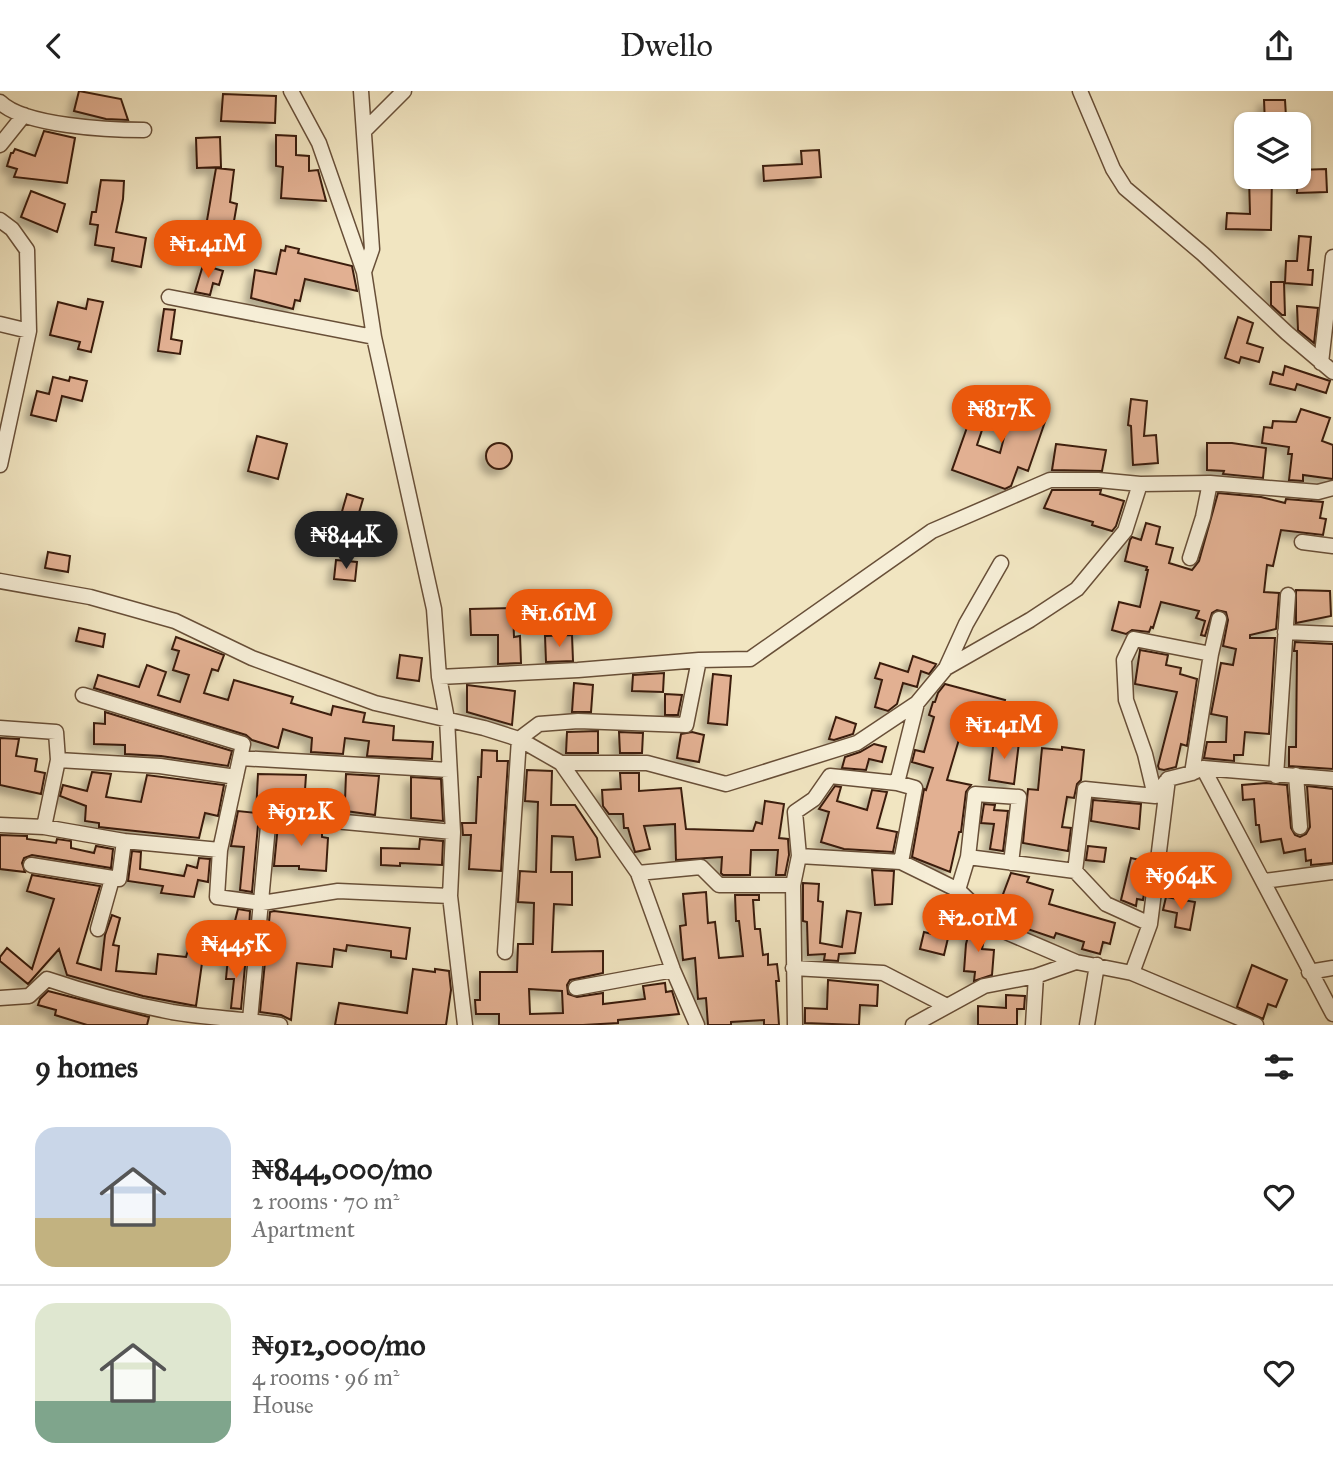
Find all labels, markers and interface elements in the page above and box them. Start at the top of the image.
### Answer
text: Dwello [620,26,713,65]
icon: back [35,27,73,65]
icon: share [1260,27,1298,65]
map controls [1234,112,1311,189]
button: layers [1234,112,1311,189]
pin: ₦1.41M [151,221,265,280]
text: ₦1.41M [170,229,246,257]
pin: ₦817K [952,385,1050,445]
text: ₦817K [968,394,1034,422]
pin: ₦844K [297,511,395,571]
text: ₦844K [311,520,381,548]
pin: ₦1.61M [502,589,616,649]
text: ₦1.61M [522,598,596,626]
pin: ₦1.41M [947,701,1061,761]
text: ₦1.41M [966,710,1042,738]
pin: ₦912K [252,789,350,848]
text: ₦912K [268,797,334,825]
pin: ₦964K [1132,853,1230,912]
text: ₦964K [1146,861,1216,889]
pin: ₦2.01M [921,895,1035,954]
text: ₦2.01M [938,903,1018,931]
pin: ₦445K [187,921,285,980]
text: ₦445K [201,929,271,957]
icon: filters [1260,1048,1298,1086]
text: 9 homes [35,1049,138,1085]
text: ₦844,000/mo [252,1151,432,1187]
icon: home [91,1155,175,1239]
icon: heart [1260,1178,1298,1216]
text: 2 rooms · 70 m² [252,1187,400,1215]
text: Apartment [252,1215,355,1243]
text: ₦912,000/mo [252,1327,425,1363]
icon: home [91,1331,175,1415]
icon: heart [1260,1354,1298,1392]
text: 4 rooms · 96 m² [252,1363,399,1391]
text: House [252,1391,314,1419]

